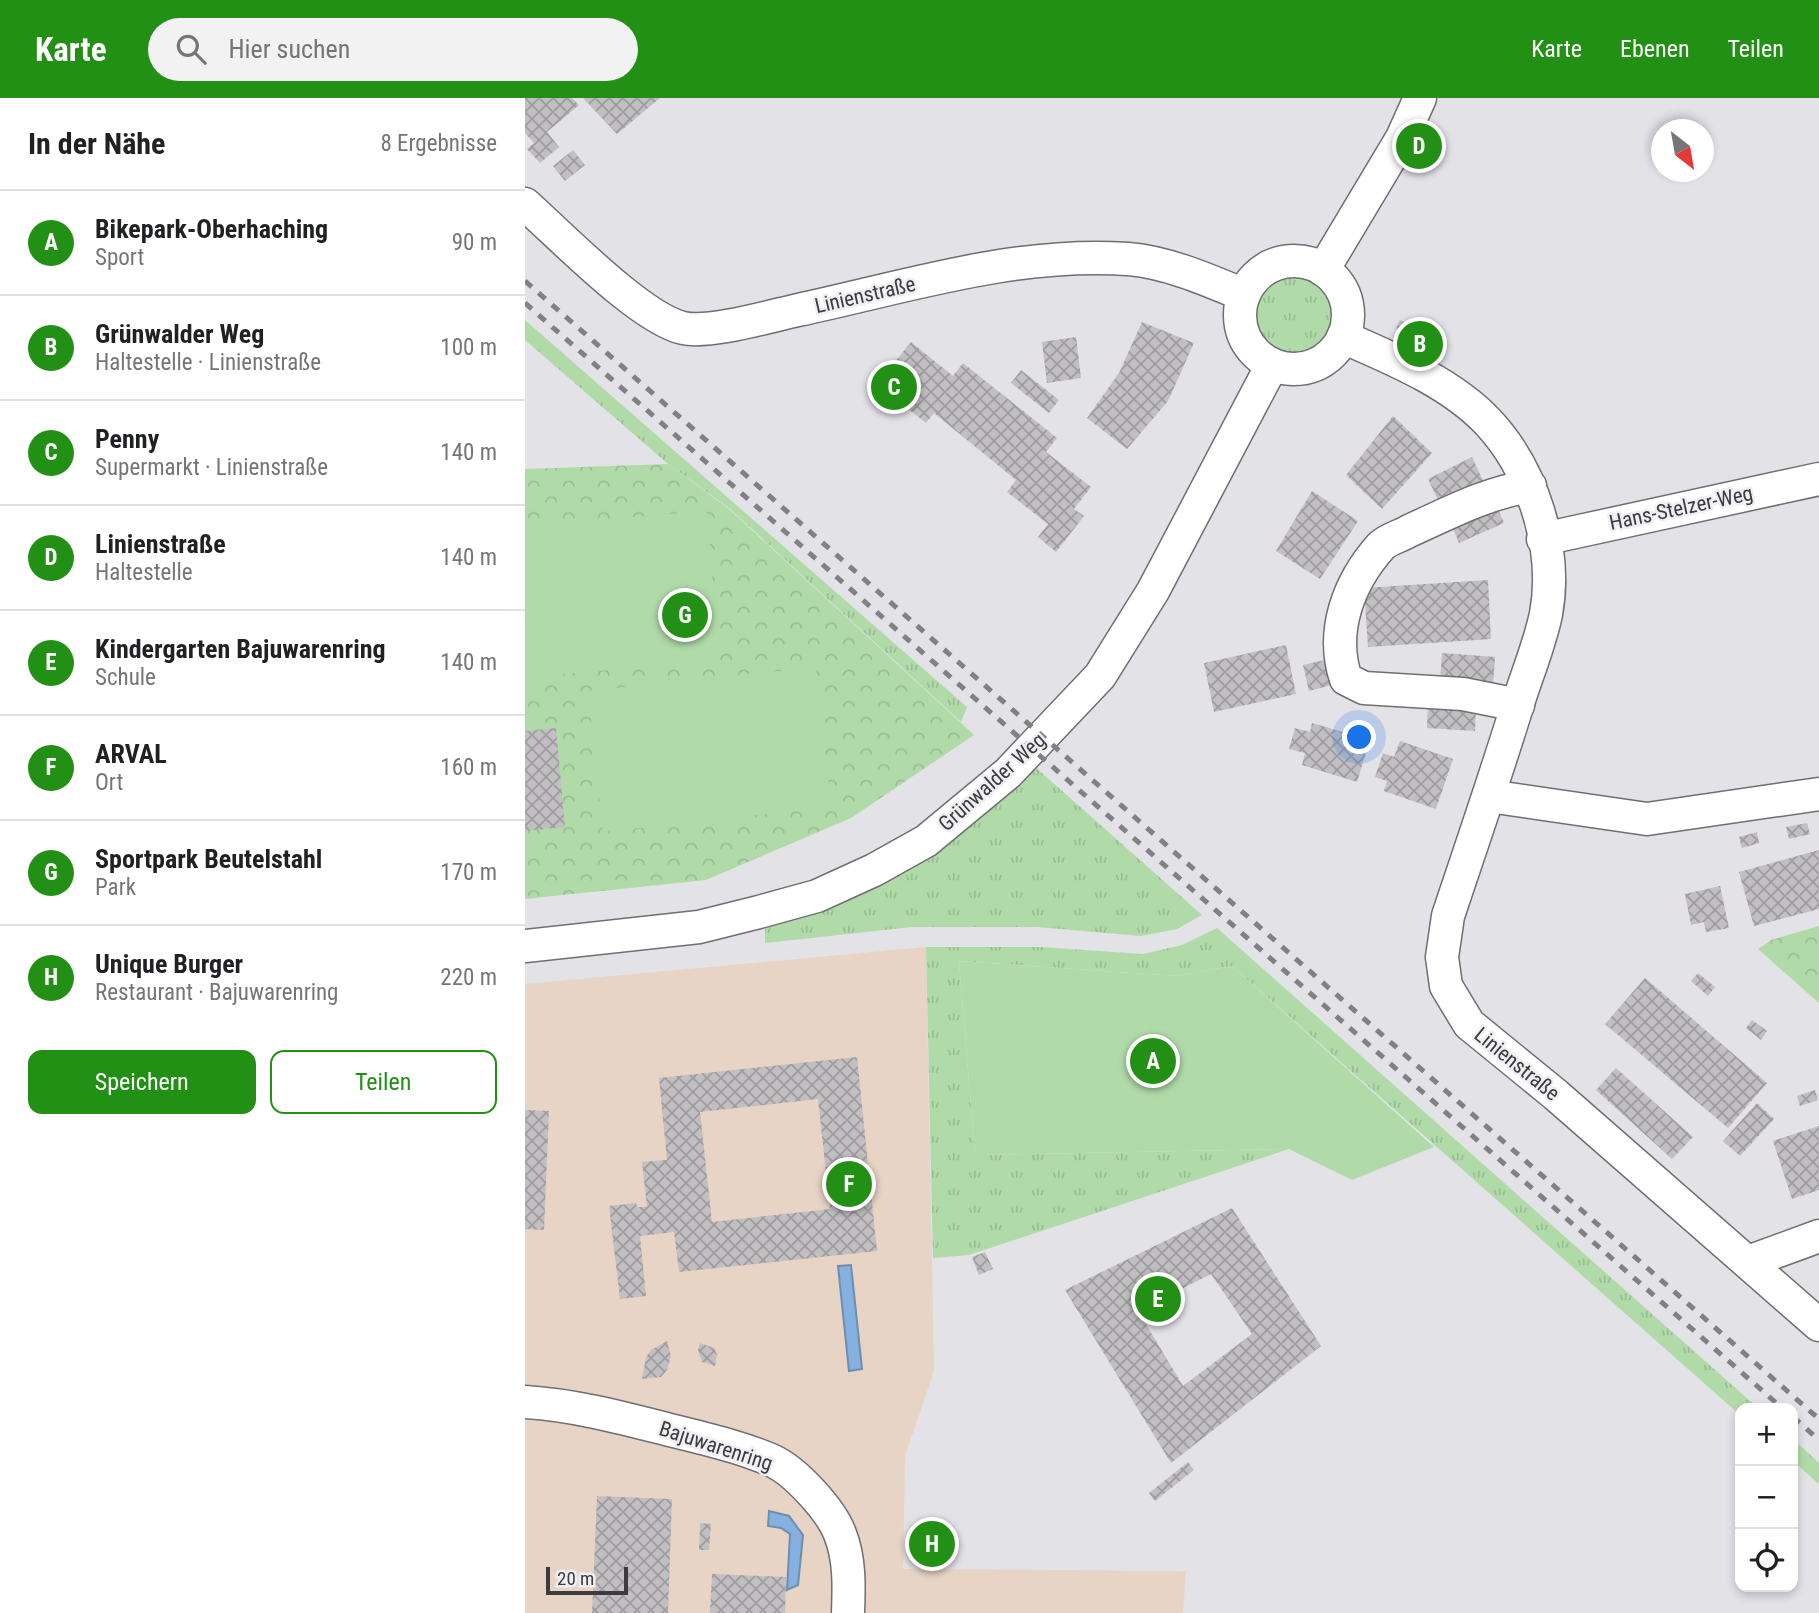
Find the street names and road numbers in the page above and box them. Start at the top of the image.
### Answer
street label: Linienstraße [812,272,918,318]
street label: Hans-Stelzer-Weg [1607,481,1755,535]
street label: Grünwalder Weg [934,728,1050,836]
street label: Linienstraße [1470,1022,1564,1106]
street label: Bajuwarenring [656,1416,776,1476]

